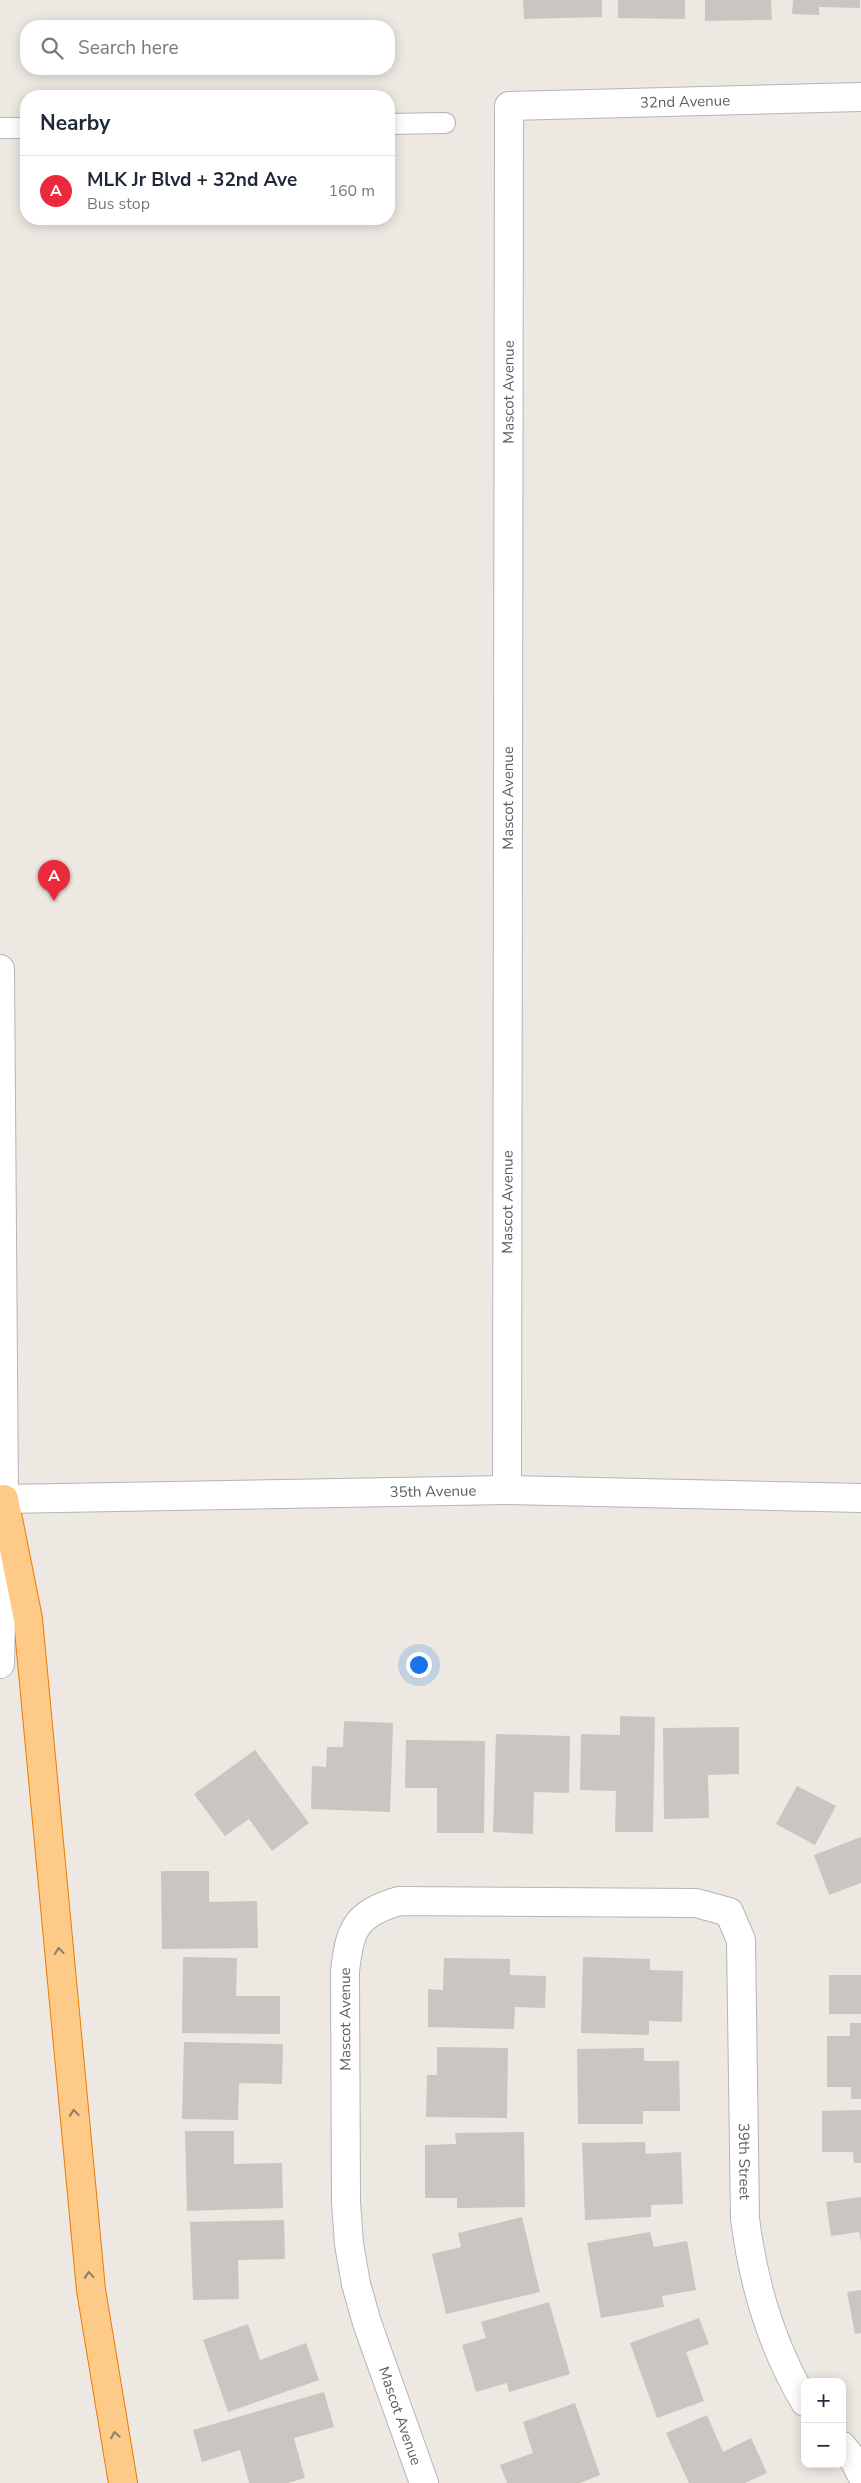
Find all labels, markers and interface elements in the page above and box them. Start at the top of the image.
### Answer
search box [20,20,395,75]
icon: search [38,34,66,62]
text: Search here [78,35,179,61]
street label: 32nd Avenue [640,90,730,113]
text: Nearby [40,109,110,137]
text: MLK Jr Blvd + 32nd Ave [87,167,297,193]
text: A [50,180,62,202]
text: 160 m [328,180,375,202]
text: Bus stop [87,193,150,215]
street label: Mascot Avenue [499,340,519,444]
street label: Mascot Avenue [498,746,518,850]
pin: A [38,860,70,901]
street label: Mascot Avenue [497,1150,517,1254]
street label: 35th Avenue [389,1481,477,1502]
your location [406,1652,432,1678]
one-way arrow [54,1947,65,1955]
street label: Mascot Avenue [335,1967,355,2071]
one-way arrow [69,2108,80,2116]
street label: 39th Street [734,2123,755,2200]
one-way arrow [84,2270,95,2278]
street label: Mascot Avenue [374,2364,426,2468]
map controls [801,2378,846,2468]
button: + [801,2378,846,2423]
button: − [801,2423,846,2468]
one-way arrow [111,2431,121,2439]

